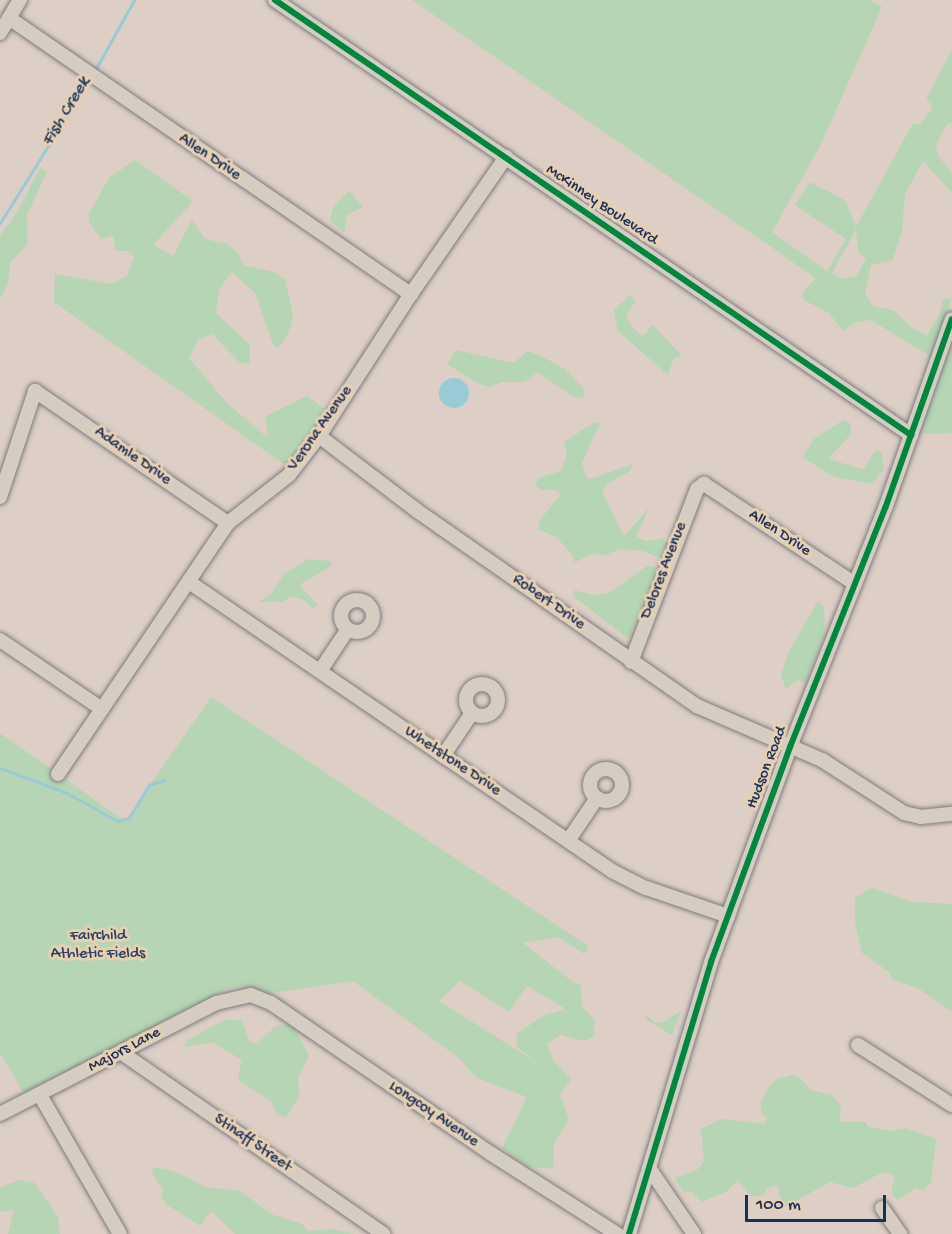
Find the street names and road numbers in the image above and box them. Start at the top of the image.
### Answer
street label: Allen Drive [174,130,244,186]
street label: McKinney Boulevard [541,161,661,251]
street label: Verona Avenue [285,383,357,475]
street label: Adamle Drive [90,423,174,491]
street label: Allen Drive [744,506,814,562]
street label: Delores Avenue [638,520,692,622]
street label: Robert Drive [508,571,588,635]
street label: Whetstone Drive [400,723,504,801]
street label: Hudson Road [744,724,792,812]
street label: Majors Lane [86,1024,164,1078]
street label: Longcoy Avenue [384,1078,482,1152]
street label: Stinaff Street [209,1111,295,1177]

